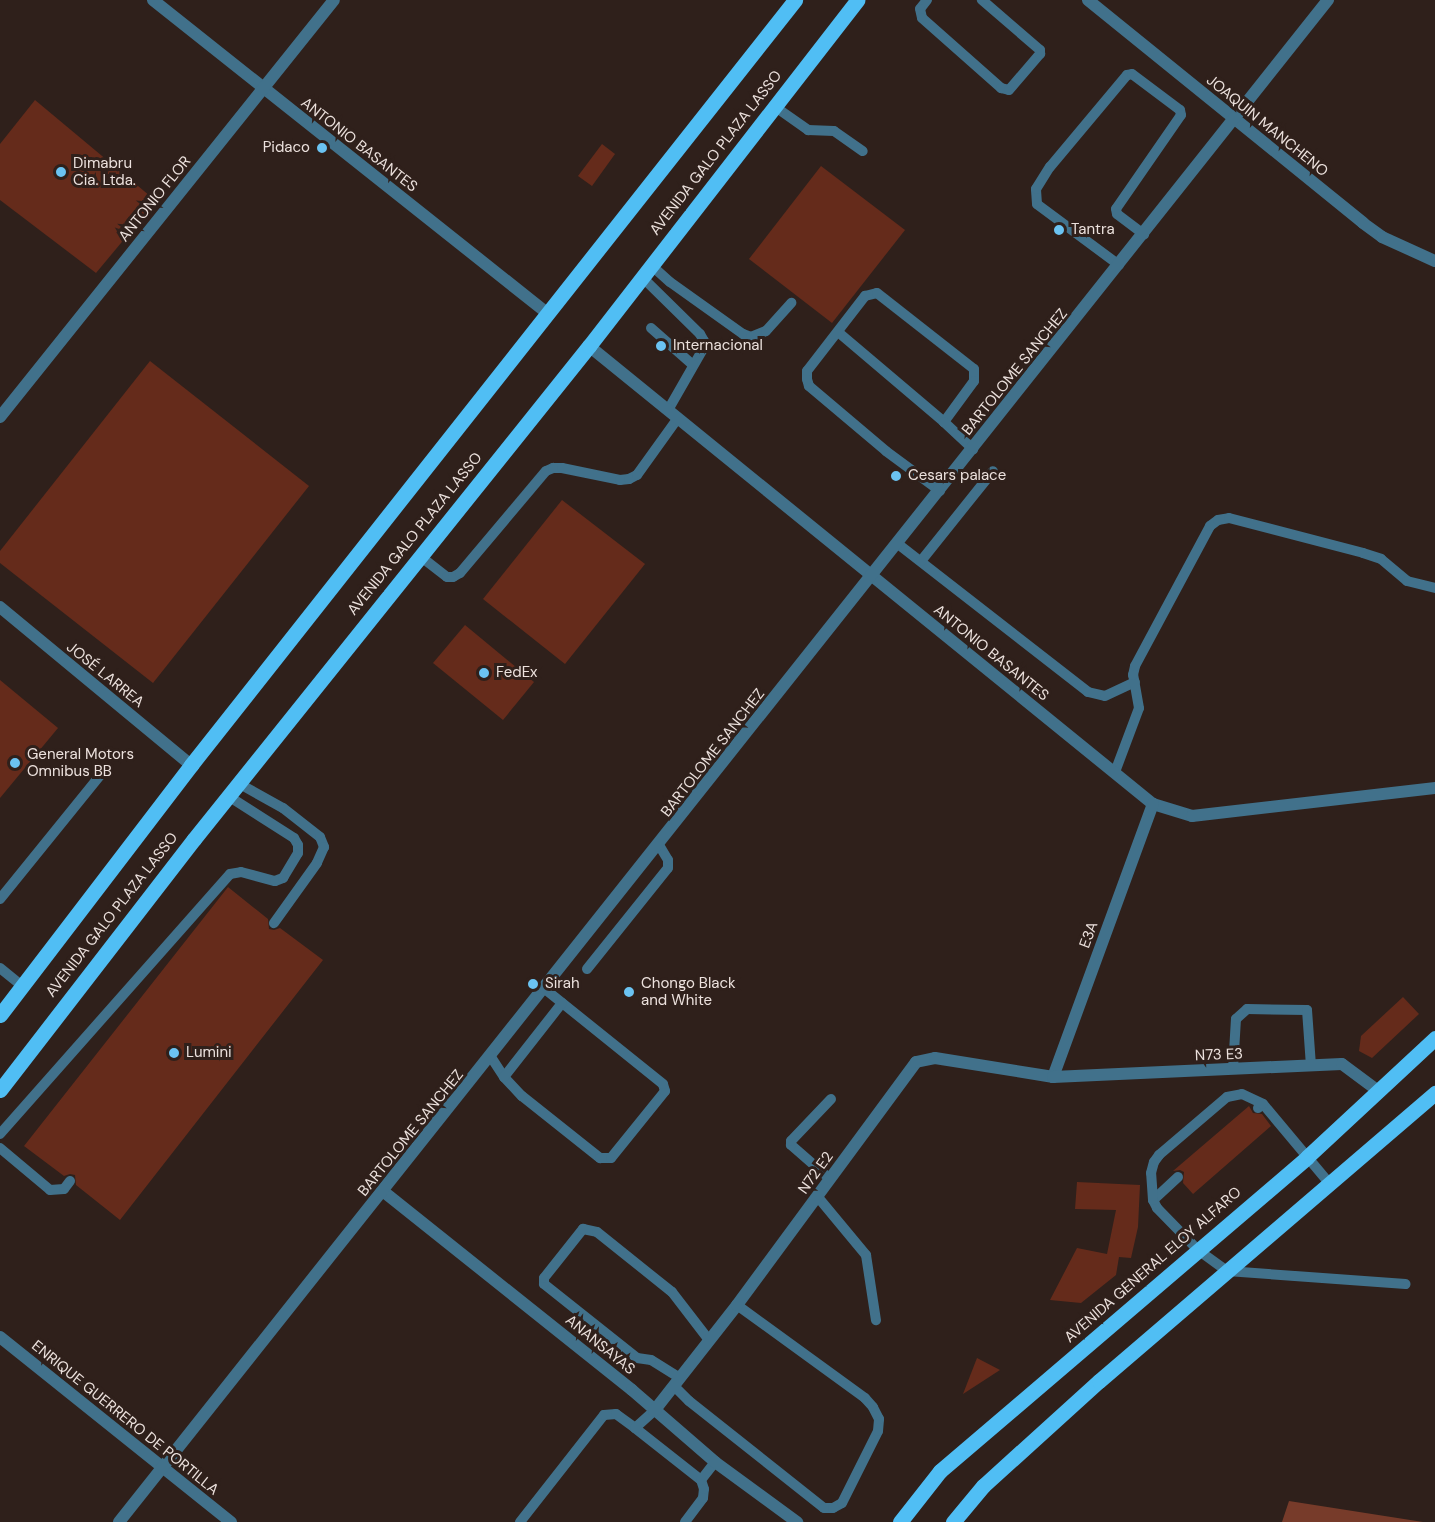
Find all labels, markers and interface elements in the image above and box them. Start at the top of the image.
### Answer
street label: AVENIDA GALO PLAZA LASSO [646,67,786,239]
street label: JOAQUIN MANCHENO [1203,71,1331,181]
street label: ANTONIO BASANTES [297,94,421,196]
place label: Pidaco [263,139,310,157]
marker: Pidaco [315,141,329,155]
street label: ANTONIO FLOR [115,153,195,245]
place label: Dimabru Cia. Ltda. [73,154,136,189]
marker: Dimabru Cia. Ltda. [54,165,68,179]
place label: Tantra [1071,221,1115,239]
marker: Tantra [1052,223,1066,237]
street label: BARTOLOME SANCHEZ [958,305,1072,439]
place label: Internacional [673,337,763,355]
marker: Internacional [654,339,668,353]
street label: AVENIDA GALO PLAZA LASSO [344,449,486,619]
place label: Cesars palace [908,467,1006,485]
marker: Cesars palace [889,469,903,483]
street label: ANTONIO BASANTES [930,601,1052,705]
street label: JOSÉ LARREA [63,638,147,712]
place label: FedEx [496,664,538,682]
marker: FedEx [477,666,491,680]
street label: BARTOLOME SANCHEZ [657,685,769,821]
place label: General Motors Omnibus BB [27,745,134,780]
marker: General Motors Omnibus BB [8,756,22,770]
street label: AVENIDA GALO PLAZA LASSO [42,829,182,1001]
street label: E3A [1076,919,1102,951]
place label: Chongo Black and White [641,974,736,1009]
place label: Sirah [545,975,580,993]
marker: Sirah [526,977,540,991]
marker: Chongo Black and White [622,985,636,999]
place label: Lumini [186,1044,232,1062]
street label: N73 E3 [1195,1045,1243,1065]
marker: Lumini [167,1046,181,1060]
street label: BARTOLOME SANCHEZ [354,1066,468,1200]
street label: N72 E2 [795,1148,837,1198]
street label: AVENIDA GENERAL ELOY ALFARO [1061,1183,1245,1347]
street label: ANANSAYAS [562,1311,638,1379]
street label: ENRIQUE GUERRERO DE PORTILLA [28,1337,222,1499]

